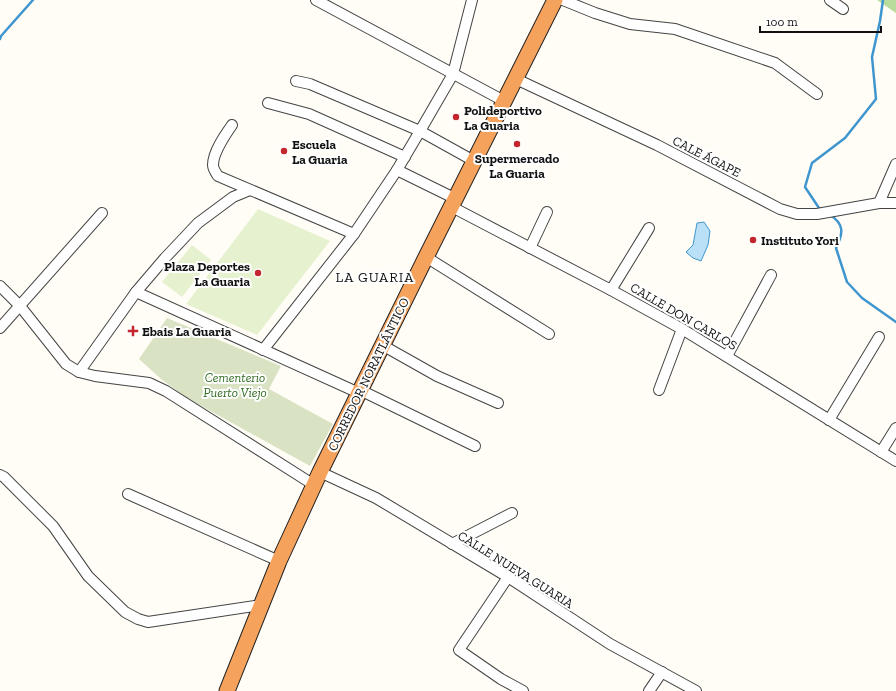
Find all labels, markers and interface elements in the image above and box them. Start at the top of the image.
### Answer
scale bar [760,8,881,34]
text: 100 m [766,15,798,29]
place label: Polideportivo La Guaria [464,103,542,133]
marker: Polideportivo La Guaria [451,112,461,122]
street label: CALE ÁGAPE [670,133,744,180]
place label: Escuela La Guaria [292,137,348,167]
marker: Supermercado La Guaria [512,139,522,149]
marker: Escuela La Guaria [279,146,289,156]
place label: Supermercado La Guaria [475,151,559,181]
place label: Instituto Yori [761,233,839,248]
marker: Instituto Yori [748,235,758,245]
place label: Plaza Deportes La Guaria [164,259,250,289]
marker: Plaza Deportes La Guaria [253,268,263,278]
district label: LA GUARIA [336,269,414,286]
street label: CALLE DON CARLOS [628,280,740,353]
street label: CORREDOR NORATLÁNTICO [325,295,412,453]
place label: Ebais La Guaria [142,324,232,339]
marker: Ebais La Guaria [127,325,139,337]
park label: Cementerio Puerto Viejo [203,370,267,400]
street label: CALLE NUEVA GUARIA [455,528,577,611]

